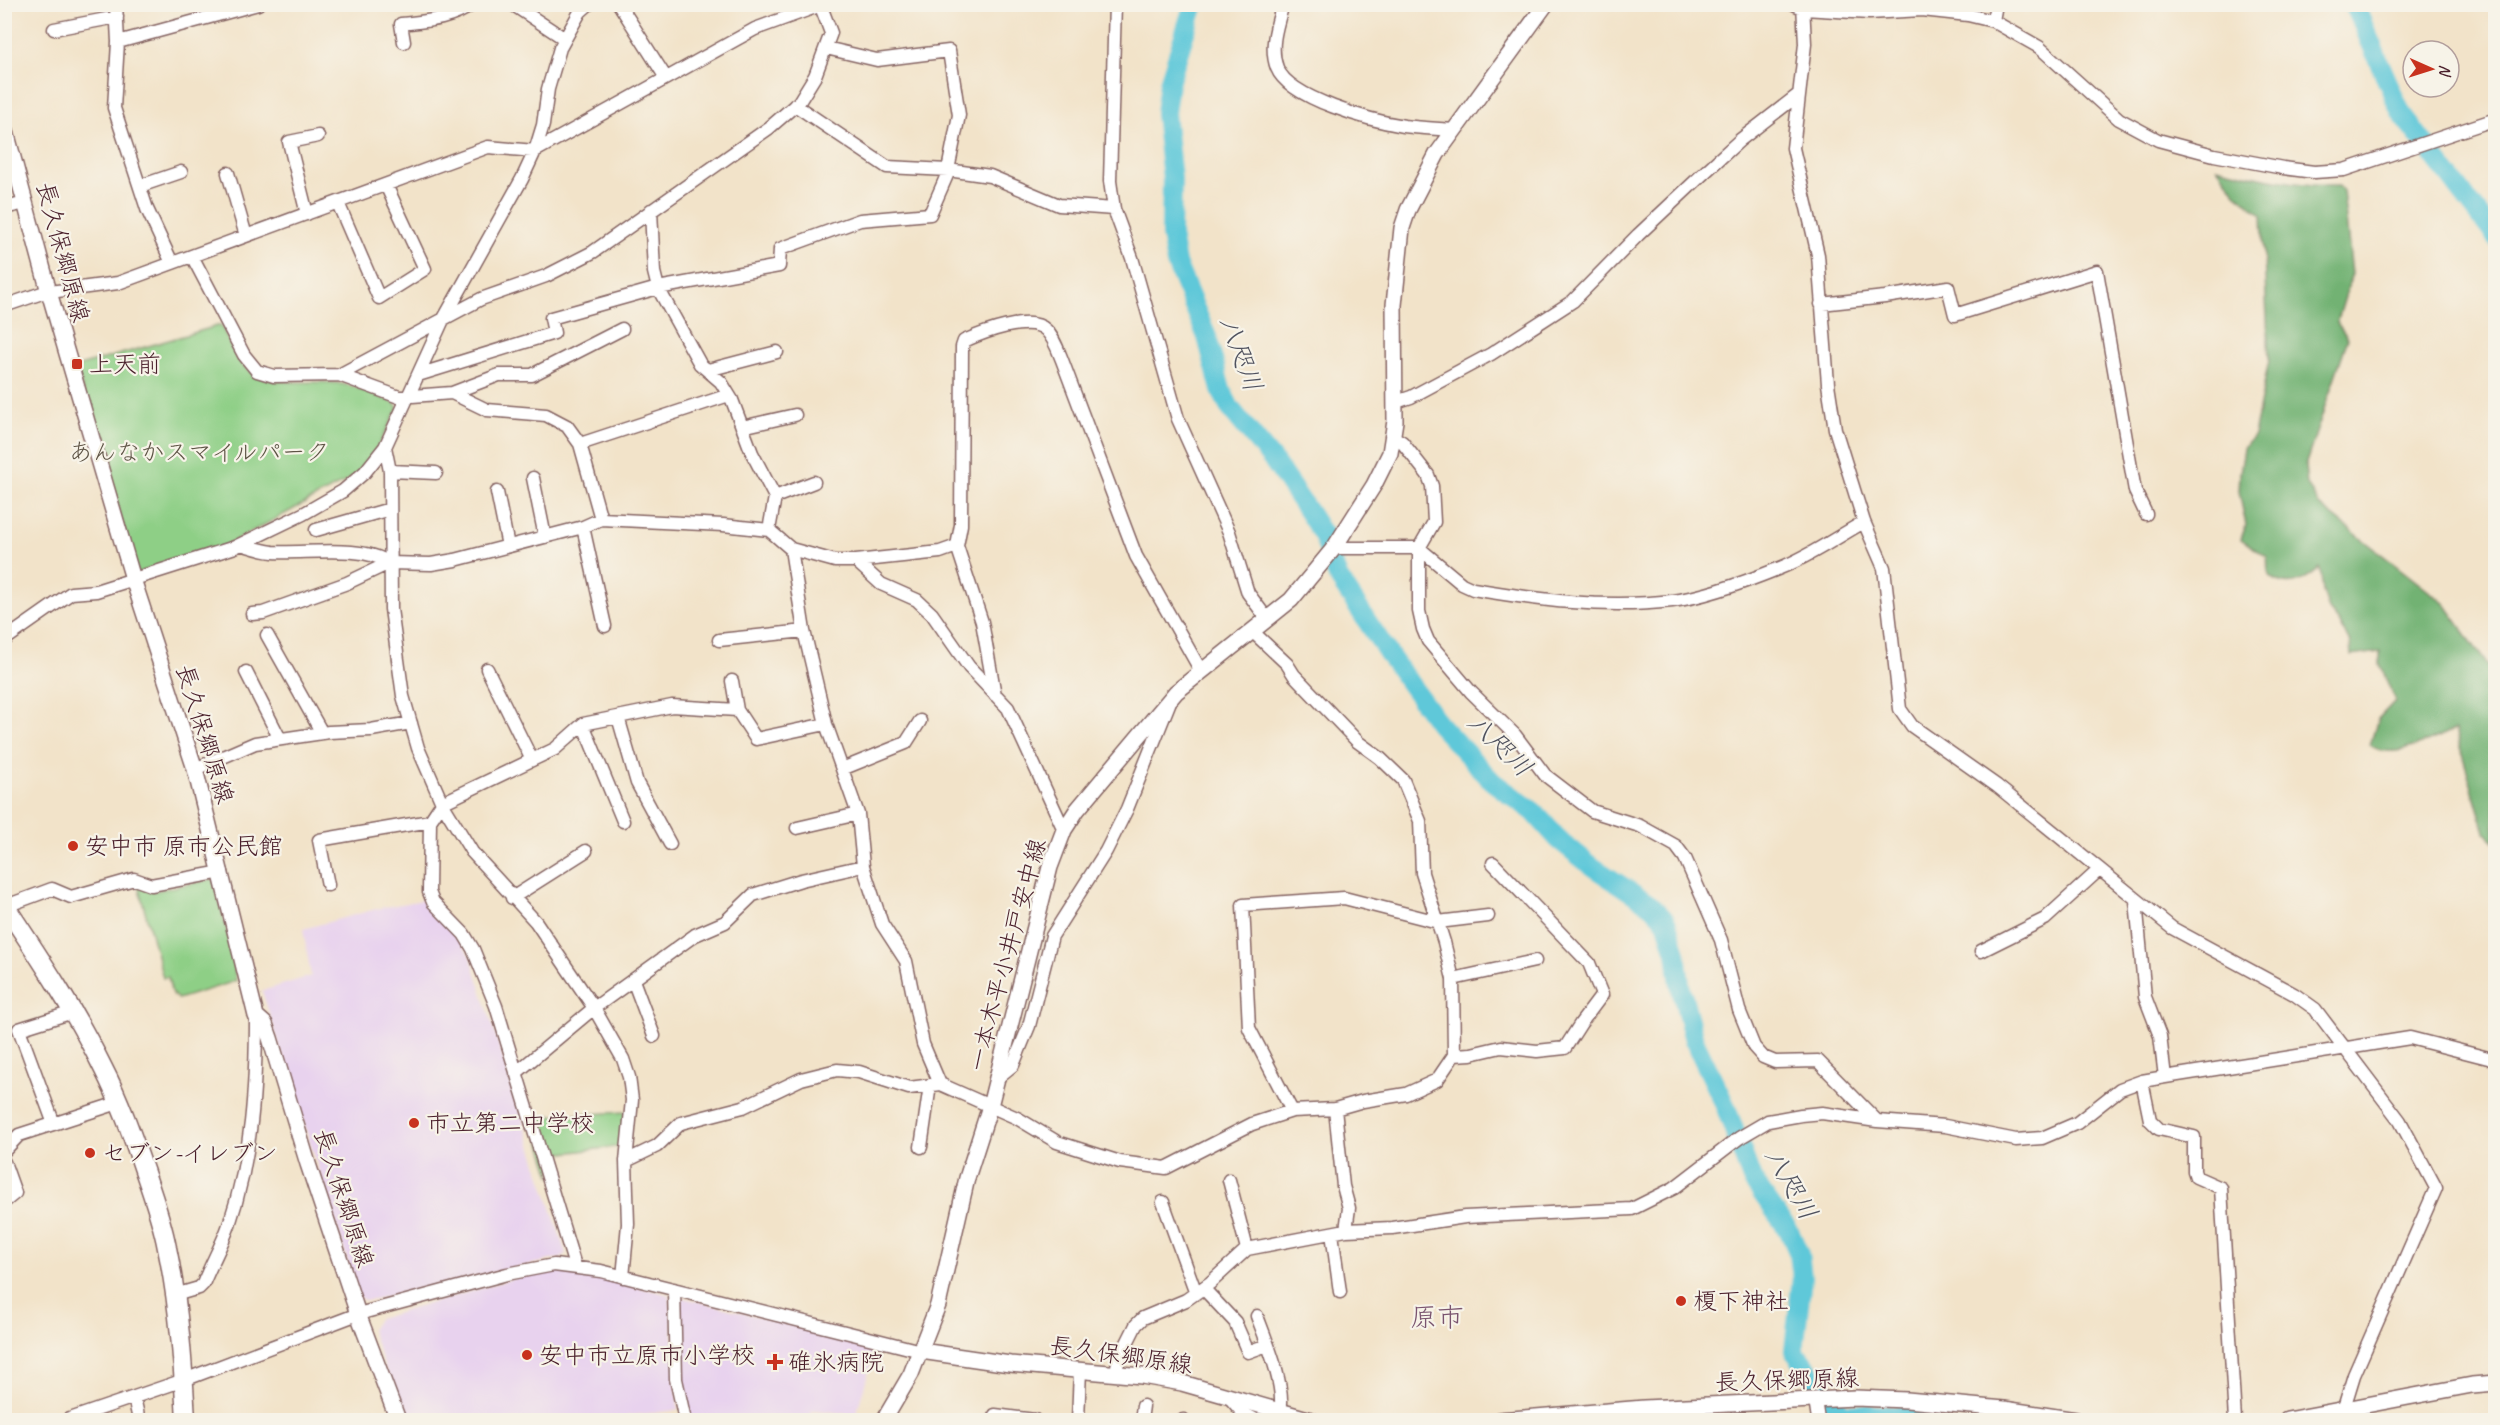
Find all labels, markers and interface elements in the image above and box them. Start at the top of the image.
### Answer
north arrow [2401,39,2461,99]
text: N [2435,64,2455,78]
street label: 長久保郷原線 [30,179,96,325]
water label: 八咫川 [1212,312,1270,396]
place label: 上天前 [89,349,161,379]
marker: 上天前 [70,357,84,371]
park label: あんなかスマイルパーク [68,437,330,467]
street label: 長久保郷原線 [170,661,240,807]
water label: 八咫川 [1460,706,1540,784]
place label: 安中市 原市公民館 [85,831,283,861]
street label: 一本木平小井戸安中線 [961,835,1053,1075]
marker: 安中市 原市公民館 [66,839,80,853]
place label: 市立第二中学校 [426,1108,594,1138]
marker: 市立第二中学校 [407,1116,421,1130]
street label: 長久保郷原線 [307,1125,381,1271]
place label: セブン-イレブン [102,1138,278,1168]
water label: 八咫川 [1757,1142,1825,1226]
marker: セブン-イレブン [83,1146,97,1160]
place label: 榎下神社 [1693,1286,1789,1316]
marker: 榎下神社 [1674,1294,1688,1308]
district label: 原市 [1410,1300,1464,1334]
street label: 長久保郷原線 [1048,1330,1194,1380]
place label: 安中市立原市小学校 [539,1340,755,1370]
place label: 碓氷病院 [788,1347,884,1377]
marker: 安中市立原市小学校 [520,1348,534,1362]
marker: 碓氷病院 [766,1353,784,1371]
street label: 長久保郷原線 [1715,1362,1859,1398]

